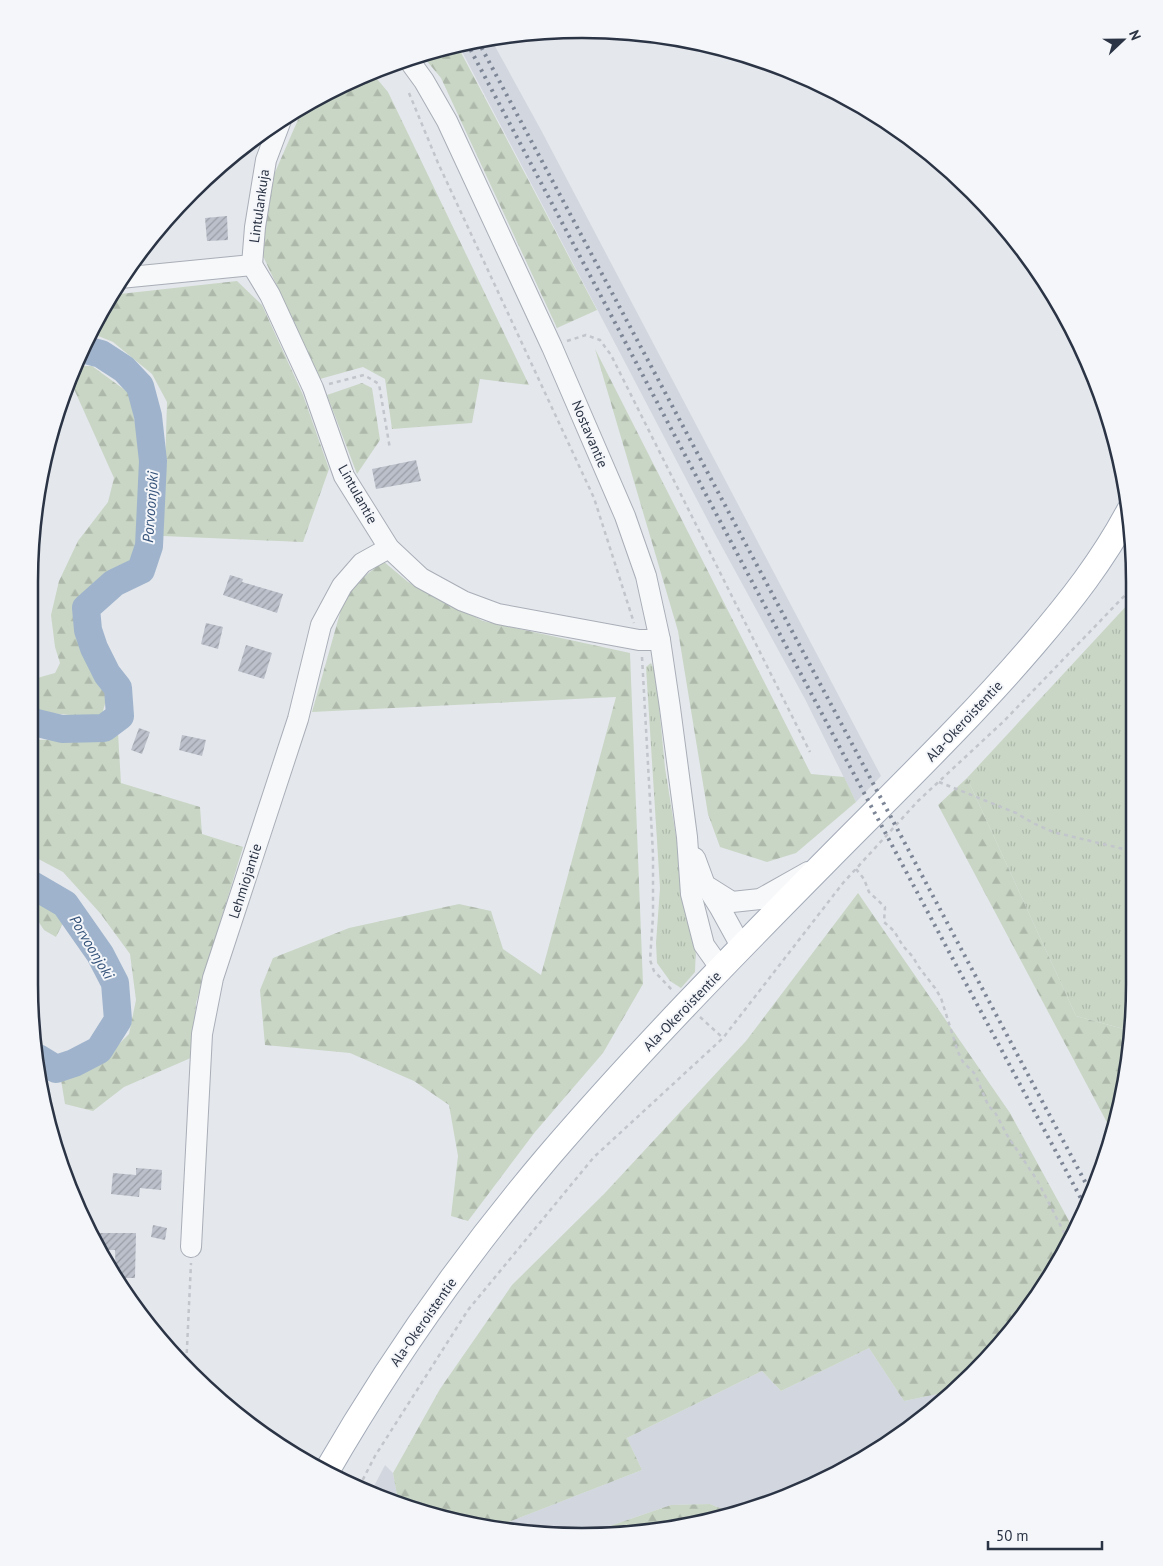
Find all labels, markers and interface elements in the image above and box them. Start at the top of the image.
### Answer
north arrow [1098,15,1148,65]
text: N [1125,27,1145,43]
street label: Lintulankuja [245,168,273,244]
street label: Nostavantie [568,398,612,470]
street label: Lintulantie [334,461,382,527]
water label: Porvoonjoki [138,470,162,543]
street label: Ala-Okeroistentie [922,677,1006,765]
street label: Lehmiojantie [224,841,266,921]
water label: Porvoonjoki [65,912,119,983]
street label: Ala-Okeroistentie [639,967,725,1055]
street label: Ala-Okeroistentie [386,1274,460,1370]
scale bar [988,1518,1102,1550]
text: 50 m [996,1526,1029,1545]

